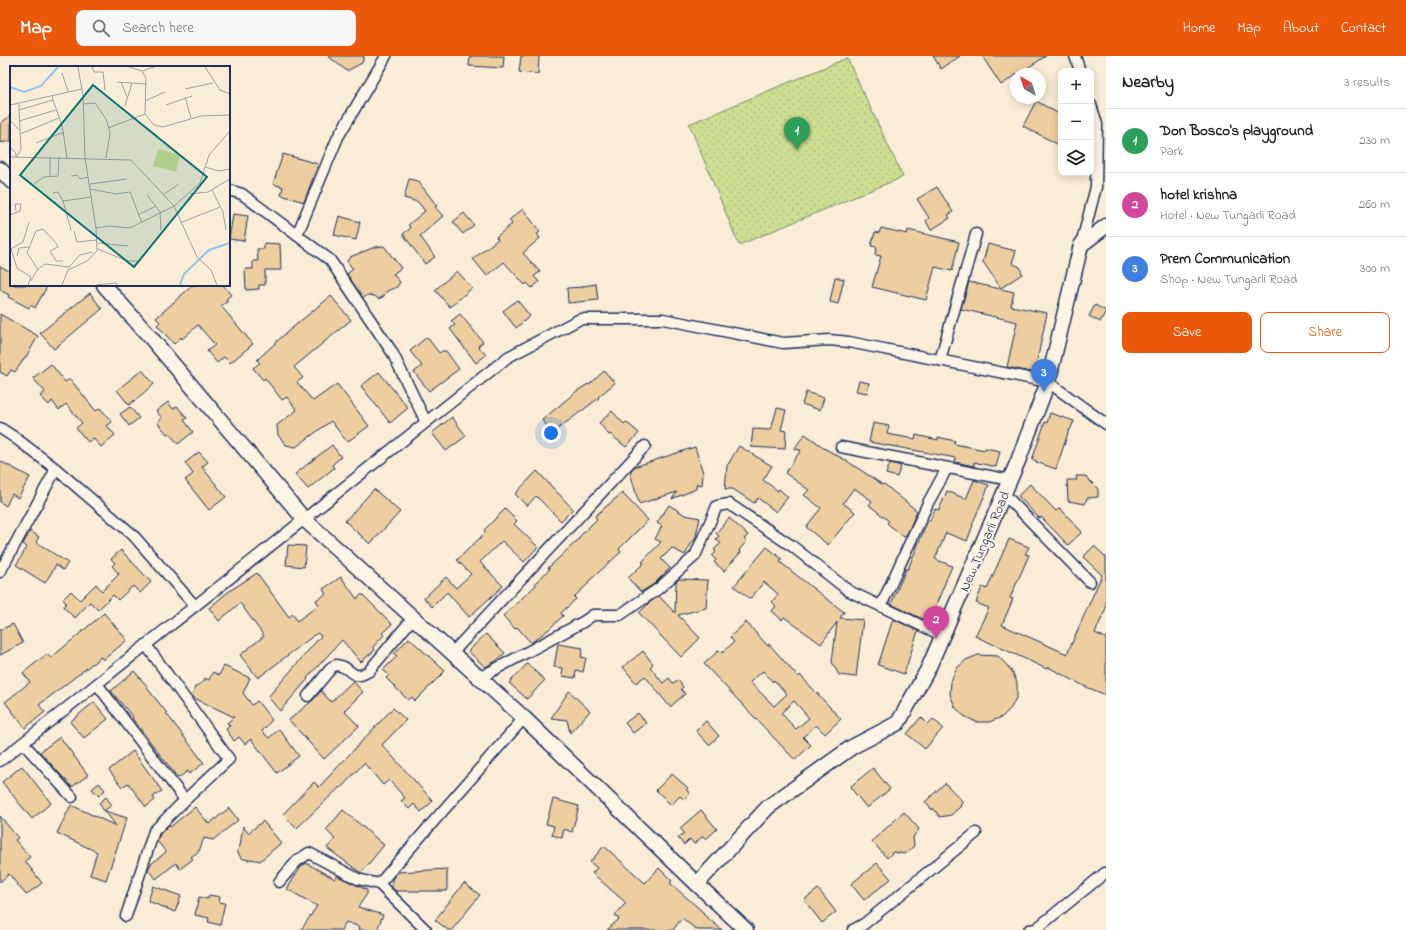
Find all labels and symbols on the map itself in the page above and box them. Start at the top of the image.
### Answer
inset map [10,66,230,286]
north arrow [1010,68,1046,104]
pin: 1 [784,117,810,150]
pin: 3 [1031,359,1057,392]
your location [541,423,561,443]
street label: New Tungarli Road [955,488,1017,596]
pin: 2 [923,606,949,639]

